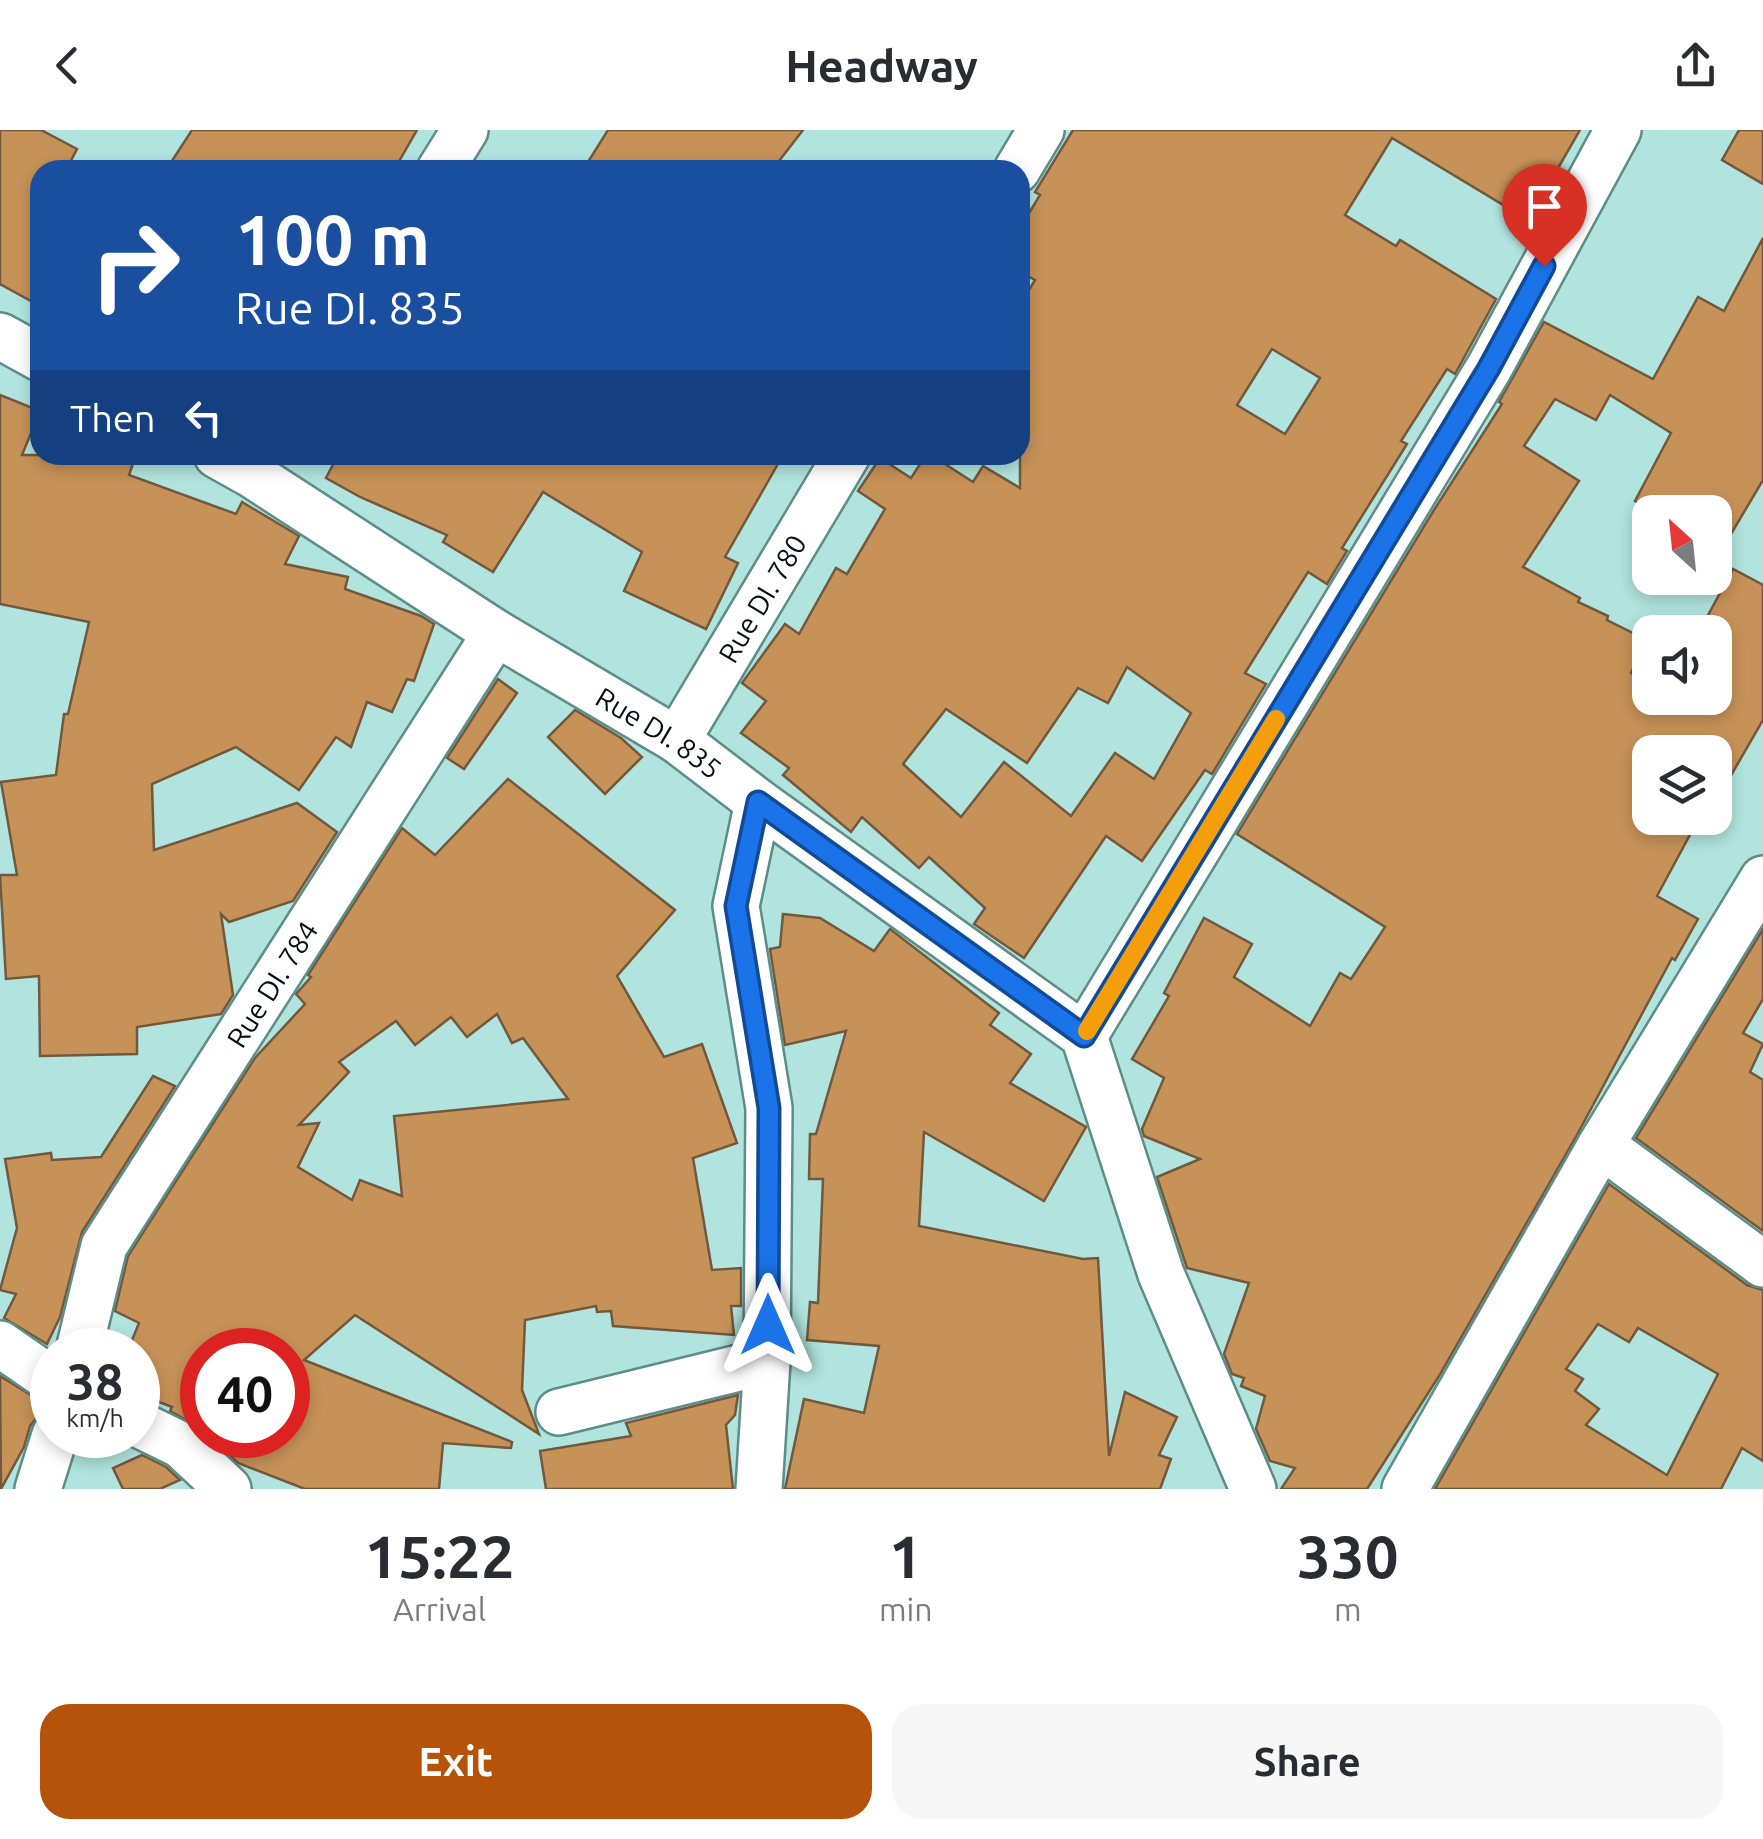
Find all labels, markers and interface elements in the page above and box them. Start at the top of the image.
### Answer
icon: back [40,38,95,93]
icon: share [1668,38,1723,93]
text: Headway [785,40,978,91]
pin [1502,164,1587,267]
icon: arrive [1517,179,1572,234]
icon: right [70,200,200,330]
text: 100 m [235,200,430,278]
text: Rue DI. 835 [235,282,465,333]
icon: left [176,390,231,445]
text: Then [70,397,156,439]
north arrow [1632,495,1732,595]
map controls [1632,495,1732,835]
street label: Rue DI. 780 [712,529,811,668]
button: sound [1632,615,1732,715]
street label: Rue DI. 835 [591,680,728,784]
button: layers [1632,735,1732,835]
street label: Rue DI. 784 [220,915,323,1053]
position arrow [716,1273,820,1377]
speed limit sign: 40 [180,1328,310,1458]
text: 38 [67,1353,123,1409]
text: km/h [66,1404,124,1432]
text: 15:22 [364,1522,515,1589]
text: 1 [889,1522,923,1589]
text: 330 [1297,1522,1399,1589]
text: Arrival [393,1591,486,1627]
text: min [879,1591,933,1627]
text: m [1334,1591,1362,1627]
button: Exit [40,1704,872,1819]
button: Share [892,1704,1723,1819]

